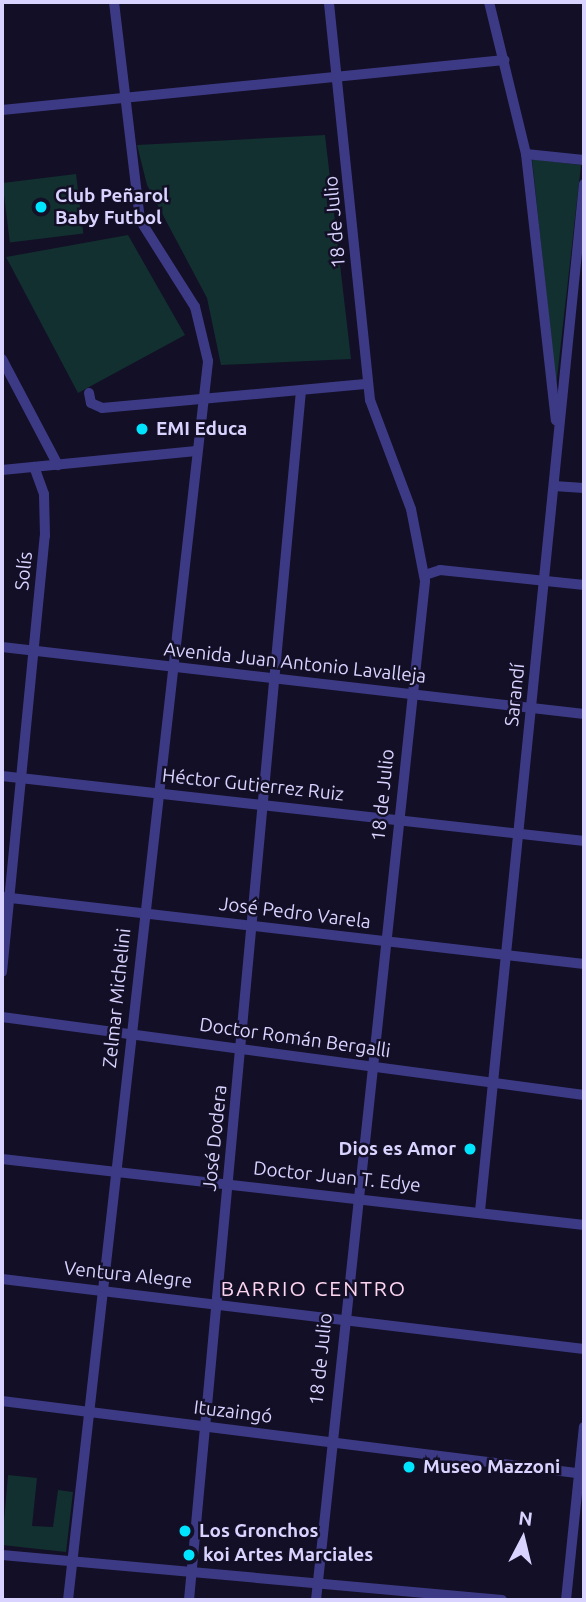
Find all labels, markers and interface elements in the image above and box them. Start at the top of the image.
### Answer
street label: 18 de Julio [320,175,350,269]
place label: Club Peñarol Baby Futbol [55,185,169,229]
marker: Club Peñarol Baby Futbol [33,199,49,215]
place label: EMI Educa [156,418,247,440]
marker: EMI Educa [134,421,150,437]
street label: Solís [11,550,37,592]
street label: Avenida Juan Antonio Lavalleja [163,638,427,688]
street label: Sarandí [500,662,530,728]
street label: 18 de Julio [367,748,399,842]
street label: Héctor Gutierrez Ruiz [161,764,345,806]
street label: José Pedro Varela [218,892,372,934]
street label: Zelmar Michelini [98,927,136,1069]
street label: Doctor Román Bergalli [198,1013,392,1063]
street label: José Dodera [198,1084,232,1192]
place label: Dios es Amor [339,1138,456,1160]
marker: Dios es Amor [462,1141,478,1157]
street label: Doctor Juan T. Edye [252,1157,422,1197]
street label: Ventura Alegre [63,1257,193,1293]
district label: BARRIO CENTRO [222,1275,406,1301]
street label: 18 de Julio [305,1312,337,1406]
street label: Ituzaingó [192,1396,274,1428]
place label: Museo Mazzoni [423,1456,560,1478]
marker: Museo Mazzoni [401,1459,417,1475]
north arrow [488,1504,558,1574]
text: N [517,1506,534,1530]
place label: Los Gronchos [199,1520,319,1542]
marker: Los Gronchos [177,1523,193,1539]
place label: koi Artes Marciales [203,1544,373,1566]
marker: koi Artes Marciales [181,1547,197,1563]

